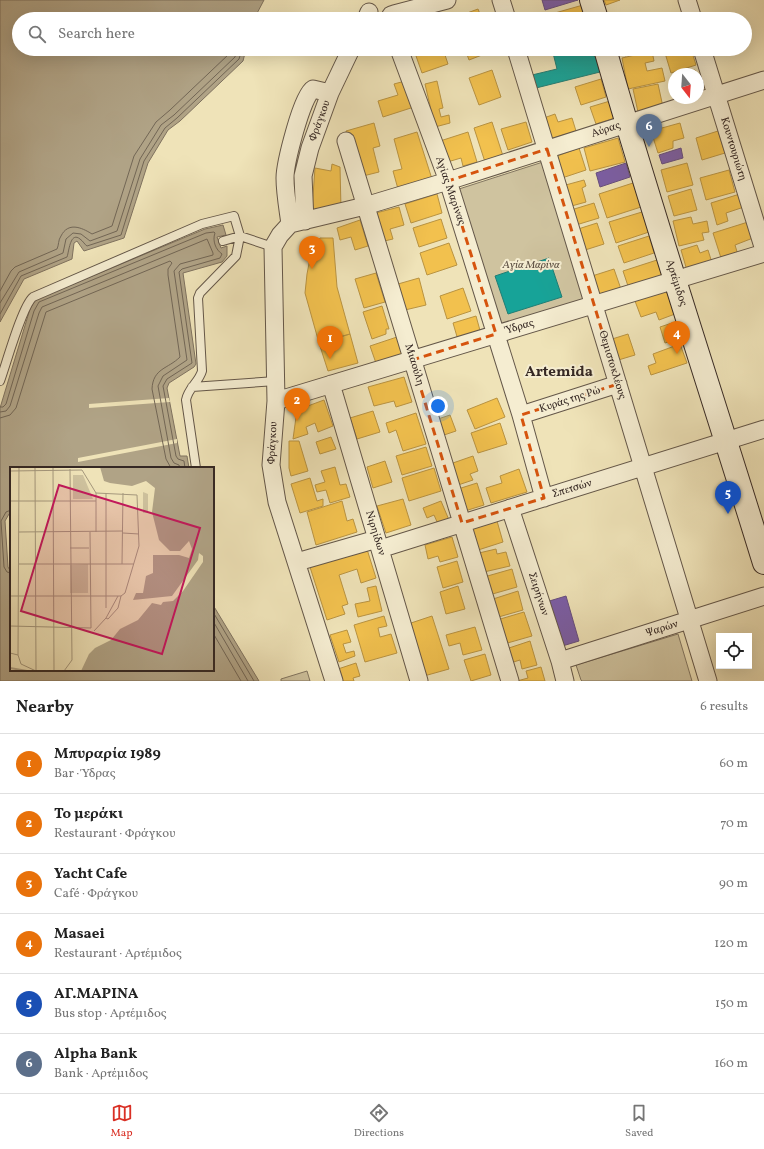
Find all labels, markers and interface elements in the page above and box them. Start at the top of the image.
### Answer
search box [12,12,752,56]
icon: search [26,23,48,45]
text: Search here [58,24,135,45]
north arrow [668,68,704,104]
street label: Φράγκου [306,98,334,144]
pin: 6 [636,114,662,147]
street label: Κουντουριώτη [716,115,750,183]
street label: Αύρας [590,118,623,142]
street label: Αγίας Μαρίνας [431,155,469,227]
pin: 3 [299,236,325,269]
park label: Αγία Μαρίνα [501,258,560,273]
street label: Αρτέμιδος [661,258,691,308]
street label: Ύδρας [502,316,536,339]
pin: 4 [664,321,690,354]
pin: 1 [317,326,343,359]
street label: Θεμιστοκλέους [594,329,630,401]
street label: Μιαούλη [401,342,427,388]
district label: Artemida [525,362,593,383]
street label: Κυράς της Ρώ [538,383,603,417]
pin: 2 [284,388,310,421]
your location [428,396,448,416]
street label: Φράγκου [264,421,282,465]
inset map [10,467,214,671]
street label: Σπετσών [550,476,594,502]
pin: 5 [715,481,741,514]
street label: Νιρηίδων [361,509,389,558]
street label: Σειρήνων [524,570,552,618]
street label: Ψαρών [644,617,681,641]
map controls [716,633,752,669]
button: locate [716,633,752,669]
text: Nearby [16,696,74,719]
text: 6 results [700,698,748,716]
text: Μπυραρία 1989 [54,744,161,765]
text: 1 [26,755,32,773]
text: 60 m [720,755,748,773]
text: Bar · Ύδρας [54,765,116,783]
text: Το μεράκι [54,804,123,825]
text: 2 [26,815,32,833]
text: 70 m [720,815,748,833]
text: Restaurant · Φράγκου [54,825,175,843]
text: Yacht Cafe [54,864,127,885]
text: 3 [26,875,32,893]
text: 90 m [719,875,748,893]
text: Café · Φράγκου [54,885,138,903]
text: Masaei [54,924,105,945]
text: 4 [25,935,33,953]
text: 120 m [714,935,748,953]
text: Restaurant · Αρτέμιδος [54,945,182,963]
text: ΑΓ.ΜΑΡΙΝΑ [54,984,138,1005]
text: 5 [26,995,32,1013]
text: 150 m [715,995,748,1013]
text: Bus stop · Αρτέμιδος [54,1005,167,1023]
text: Alpha Bank [54,1044,137,1065]
text: 6 [25,1055,33,1073]
text: 160 m [714,1055,748,1073]
text: Bank · Αρτέμιδος [54,1065,148,1083]
tab: Map [111,1102,133,1141]
tab: Directions [354,1102,404,1141]
tab: Saved [625,1102,653,1141]

